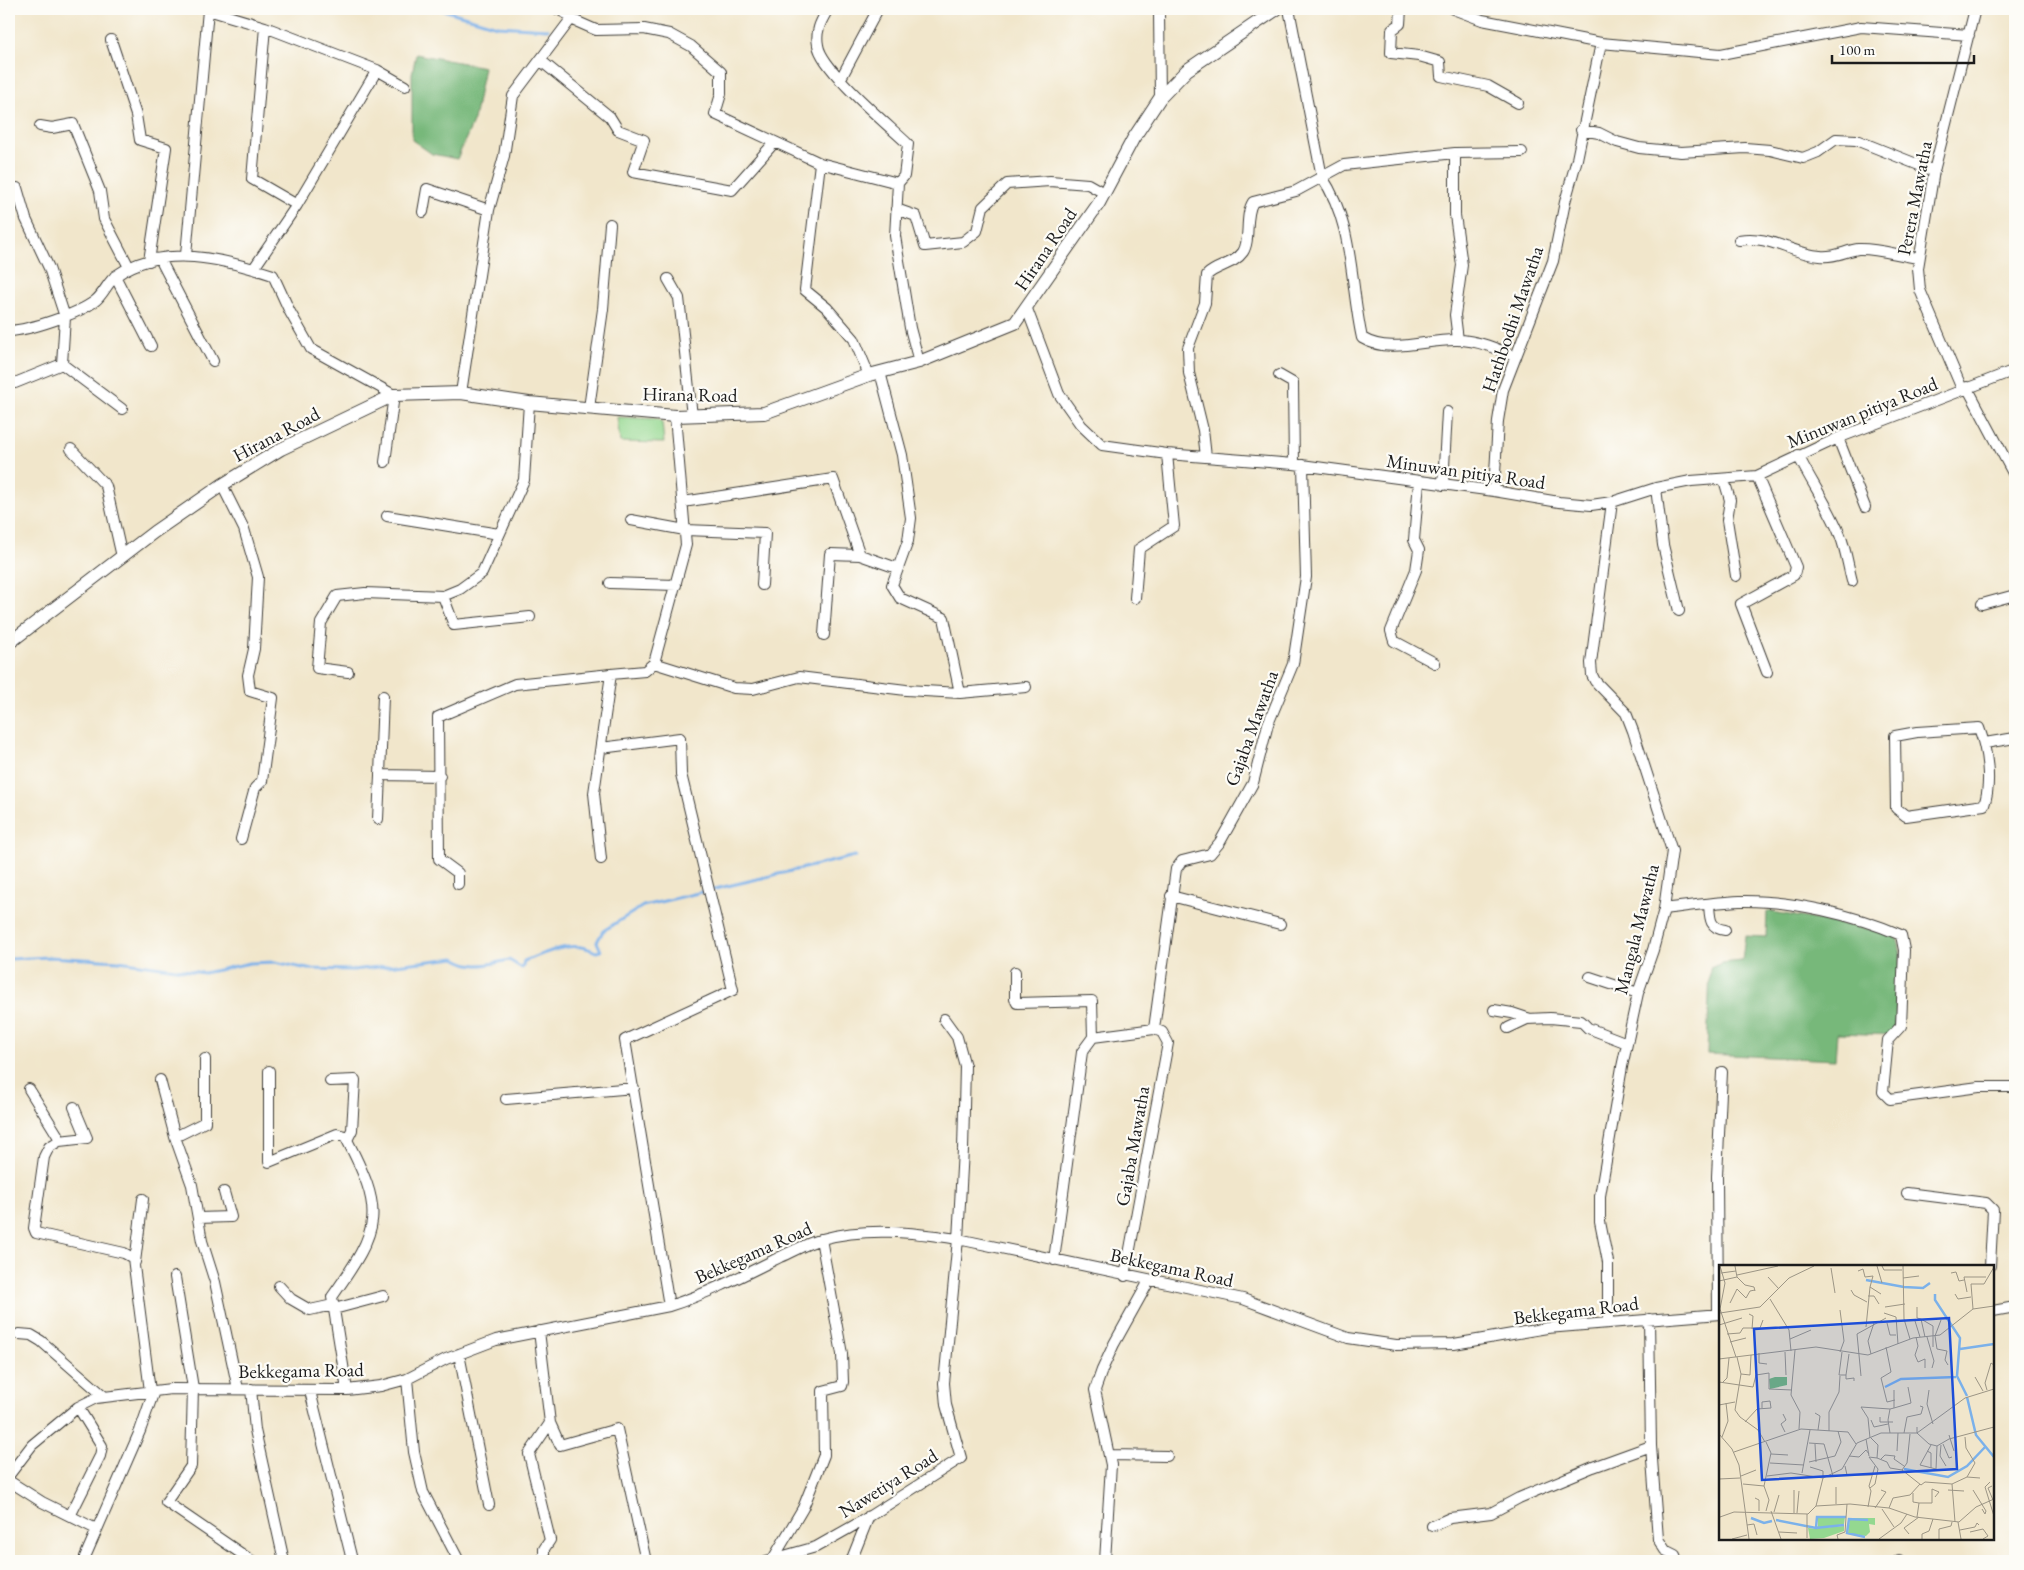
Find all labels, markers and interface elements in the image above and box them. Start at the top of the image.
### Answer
scale bar [1832,32,1974,64]
text: 100 m [1839,40,1876,59]
street label: Perera Mawatha [1891,138,1938,257]
street label: Hirana Road [1008,203,1083,296]
street label: Hathbodhi Mawatha [1476,242,1549,396]
street label: Minuwan pitiya Road [1783,371,1942,454]
street label: Hirana Road [642,381,738,408]
street label: Hirana Road [228,401,324,468]
street label: Minuwan pitiya Road [1385,448,1547,495]
street label: Gajaba Mawatha [1219,666,1284,790]
street label: Mangala Mawatha [1608,861,1665,997]
street label: Gajaba Mawatha [1110,1084,1155,1208]
street label: Bekkegama Road [691,1215,816,1289]
street label: Bekkegama Road [1108,1242,1236,1293]
inset map [1719,1265,1994,1540]
street label: Bekkegama Road [1512,1290,1640,1331]
street label: Bekkegama Road [238,1357,364,1384]
street label: Nawetiya Road [834,1443,943,1524]

